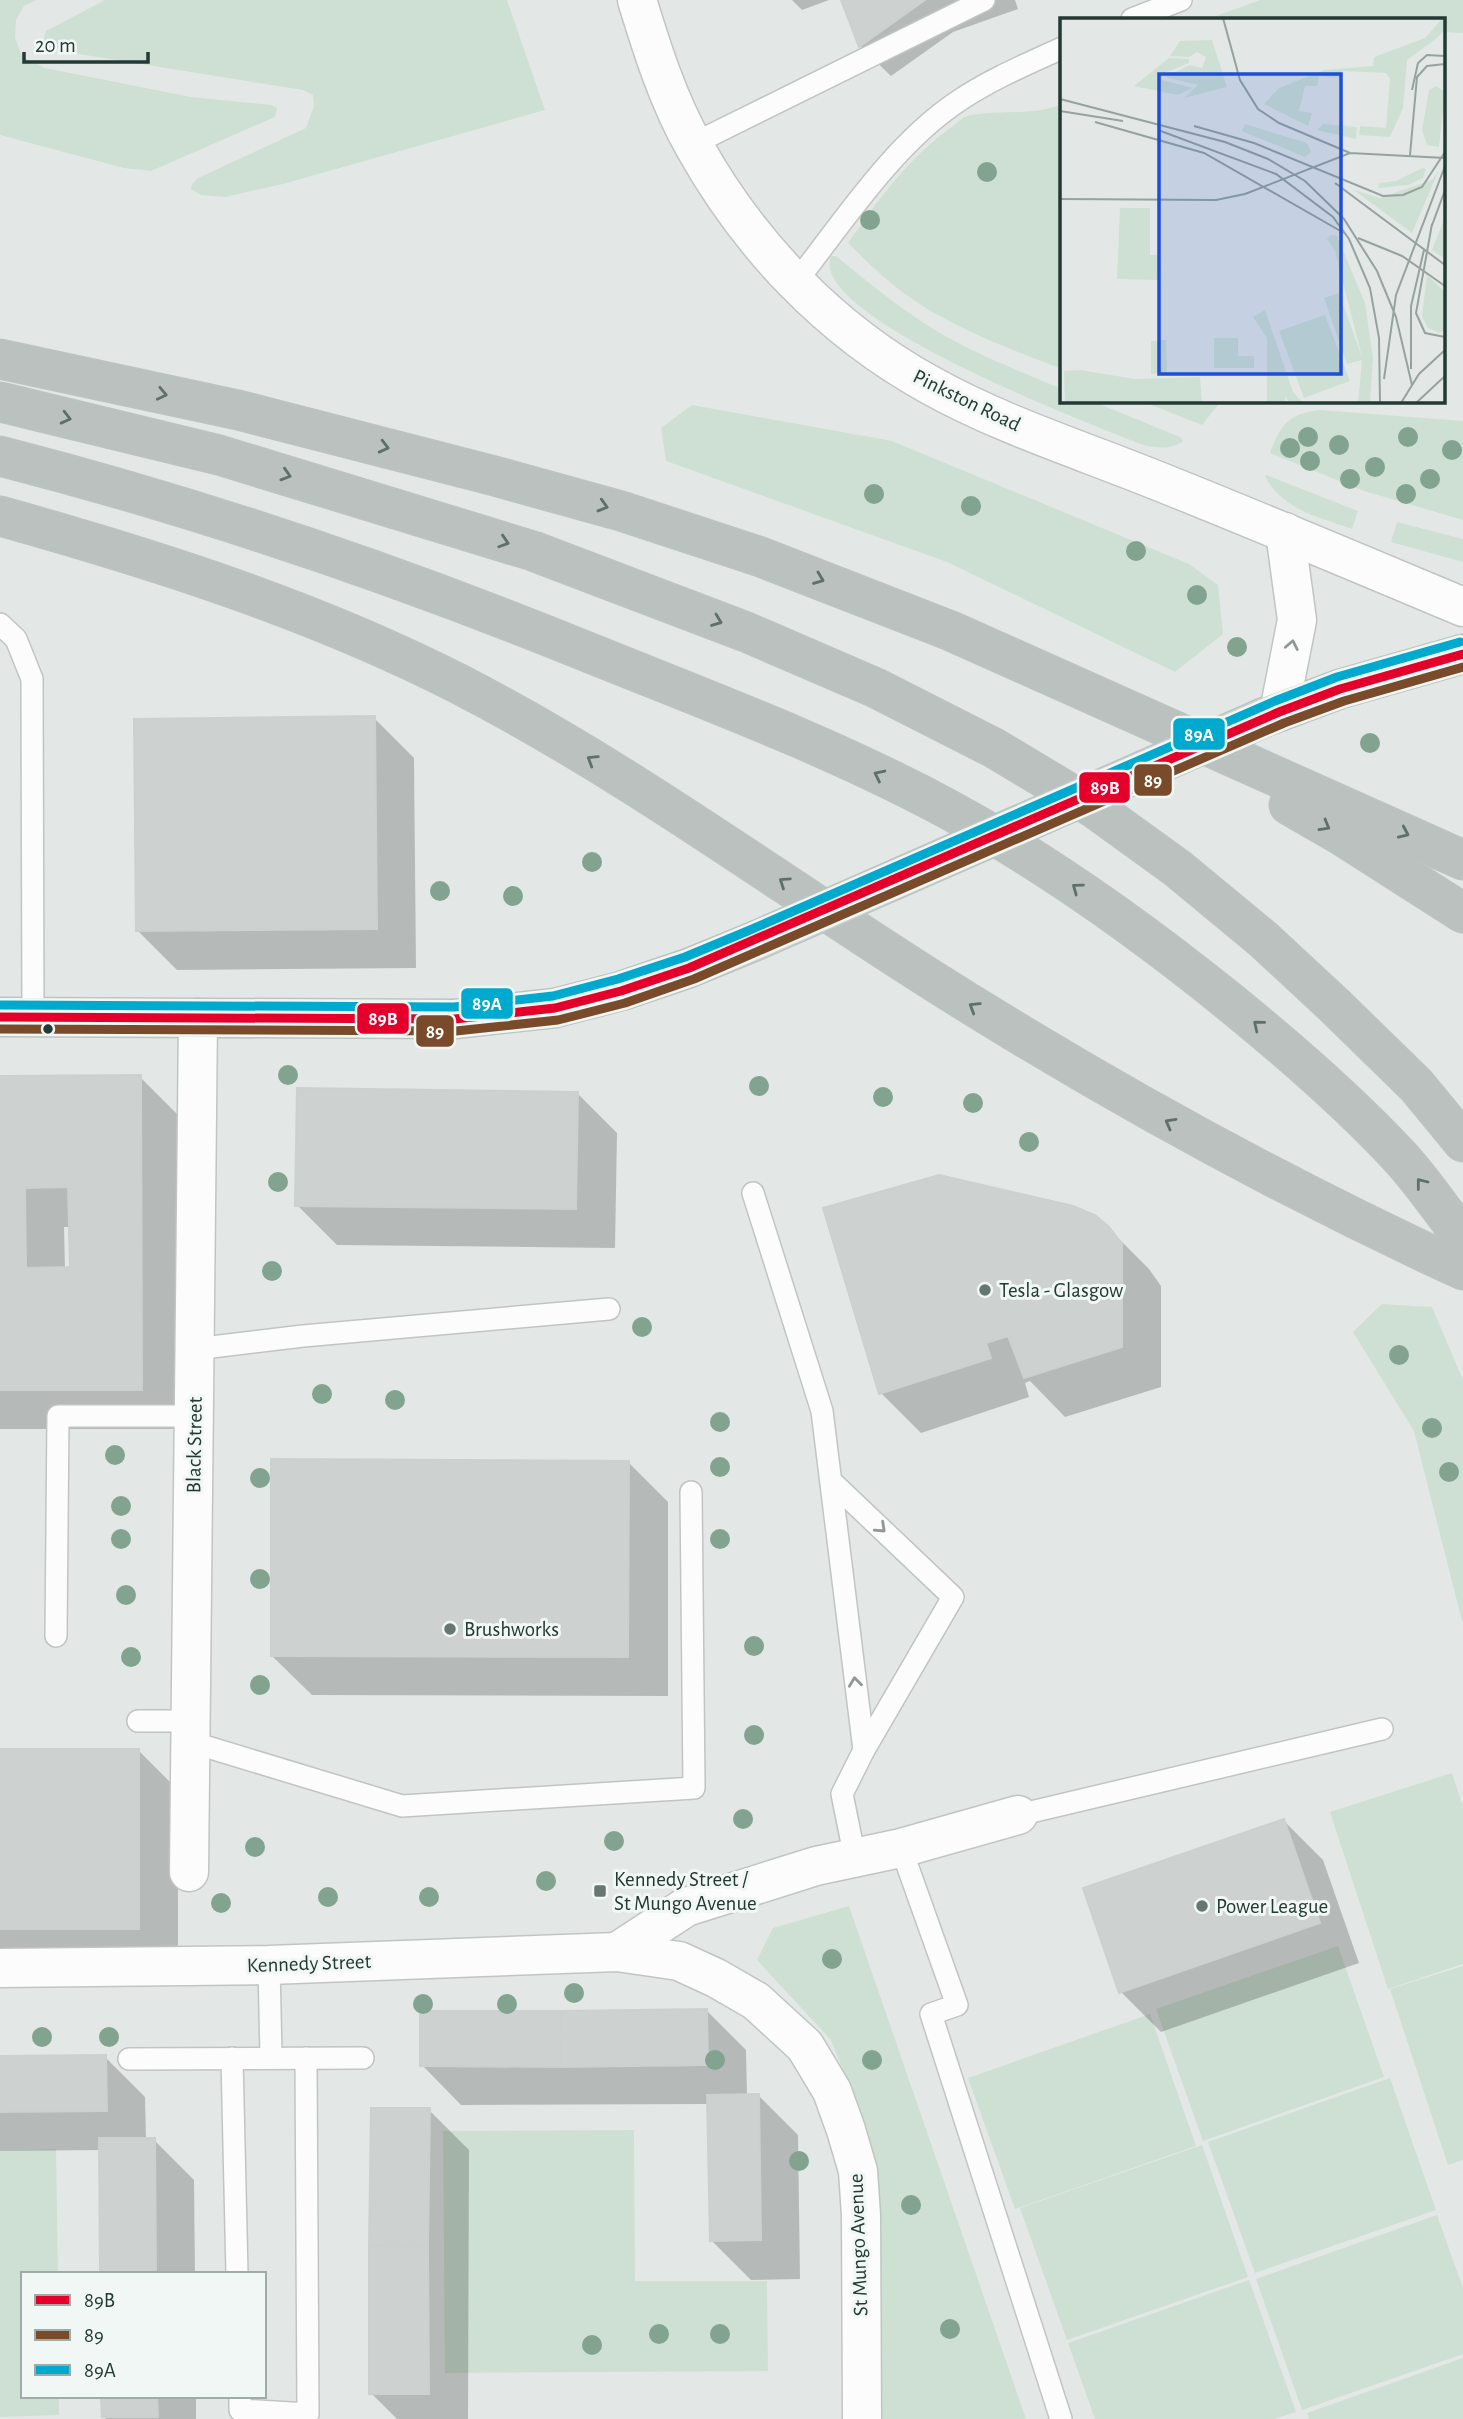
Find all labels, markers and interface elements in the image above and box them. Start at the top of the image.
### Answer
inset map [1060,18,1446,402]
scale bar [24,21,149,65]
text: 20 m [35,35,76,56]
street label: Pinkston Road [910,365,1024,436]
one-way arrow [156,385,168,400]
one-way arrow [60,410,72,424]
one-way arrow [377,439,389,453]
one-way arrow [280,467,292,482]
one-way arrow [597,498,609,513]
one-way arrow [497,534,510,548]
one-way arrow [812,571,824,585]
one-way arrow [711,613,723,627]
one-way arrow [1283,639,1298,651]
line badge: 89A [1172,717,1226,751]
text: 89A [1184,726,1215,745]
one-way arrow [587,755,600,768]
line badge: 89 [1133,763,1173,797]
one-way arrow [874,770,886,784]
line badge: 89B [1078,771,1131,804]
text: 89 [1144,772,1162,791]
text: 89B [1090,779,1120,798]
one-way arrow [1318,818,1330,831]
one-way arrow [1396,825,1409,839]
one-way arrow [779,878,792,890]
one-way arrow [1072,884,1085,896]
line badge: 89A [460,987,514,1020]
text: 89A [472,995,503,1014]
line badge: 89B [356,1002,410,1035]
one-way arrow [969,1002,982,1015]
text: 89B [368,1010,398,1029]
line badge: 89 [415,1014,455,1048]
one-way arrow [1254,1021,1267,1033]
unlabelled marker [41,1022,55,1036]
text: 89 [426,1023,444,1042]
one-way arrow [1165,1117,1177,1131]
one-way arrow [1416,1179,1429,1191]
place label: Tesla - Glasgow [999,1280,1123,1301]
marker: Tesla - Glasgow [977,1282,993,1298]
street label: Black Street [183,1396,206,1494]
one-way arrow [873,1520,886,1533]
place label: Brushworks [464,1619,559,1640]
marker: Brushworks [442,1621,458,1637]
one-way arrow [848,1677,863,1688]
place label: Kennedy Street / St Mungo Avenue [614,1869,757,1914]
marker: Kennedy Street / St Mungo Avenue [592,1883,608,1899]
place label: Power League [1216,1896,1328,1917]
marker: Power League [1194,1898,1210,1914]
street label: Kennedy Street [246,1951,372,1976]
street label: St Mungo Avenue [846,2173,871,2317]
legend [21,2272,266,2398]
text: 89B [84,2290,115,2311]
text: 89 [84,2325,104,2346]
text: 89A [84,2360,116,2381]

